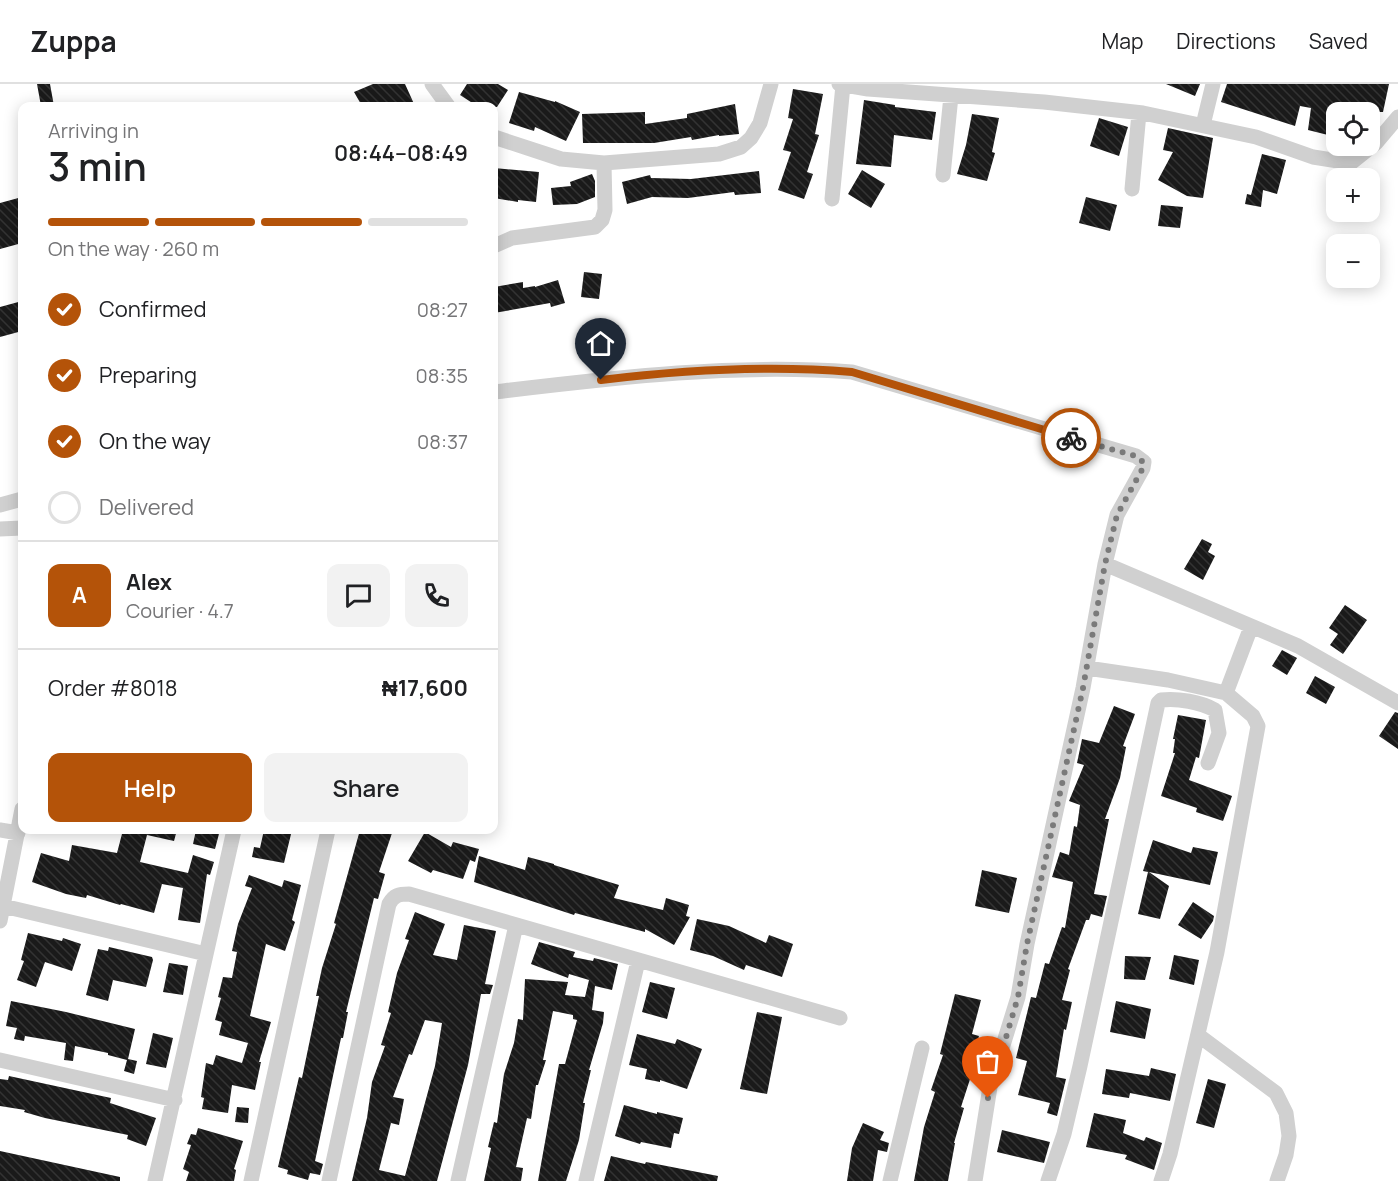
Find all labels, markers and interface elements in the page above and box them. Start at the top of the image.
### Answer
text: Zuppa [30,22,117,60]
text: Map [1102,27,1143,55]
text: Directions [1176,27,1276,55]
text: Saved [1309,27,1368,55]
map controls [1326,102,1380,288]
button: locate [1326,102,1380,156]
text: Arriving in [48,117,139,144]
text: 08:44–08:49 [334,138,468,168]
text: 3 min [48,139,147,193]
button: + [1326,168,1380,222]
button: − [1326,234,1380,288]
text: On the way · 260 m [48,235,219,262]
icon: check [48,293,81,326]
text: Confirmed [99,294,207,324]
text: 08:27 [417,296,468,323]
pin [575,318,626,380]
icon: home [584,327,617,360]
icon: check [48,359,81,392]
text: Preparing [99,360,197,390]
text: 08:35 [416,362,468,389]
courier [1041,408,1101,468]
icon: bike [1055,422,1088,455]
icon: check [48,425,81,458]
text: On the way [99,426,211,456]
text: 08:37 [417,428,468,455]
text: Delivered [99,492,194,522]
button: chat [327,564,390,627]
button: phone [405,564,468,627]
text: Alex [126,567,172,597]
text: A [72,580,87,610]
text: Courier · 4.7 [126,597,234,624]
text: Order #8018 [48,673,178,703]
text: ₦17,600 [382,673,468,703]
button: Help [48,753,252,822]
button: Share [264,753,468,822]
pin [962,1036,1013,1098]
icon: bag [971,1045,1004,1078]

